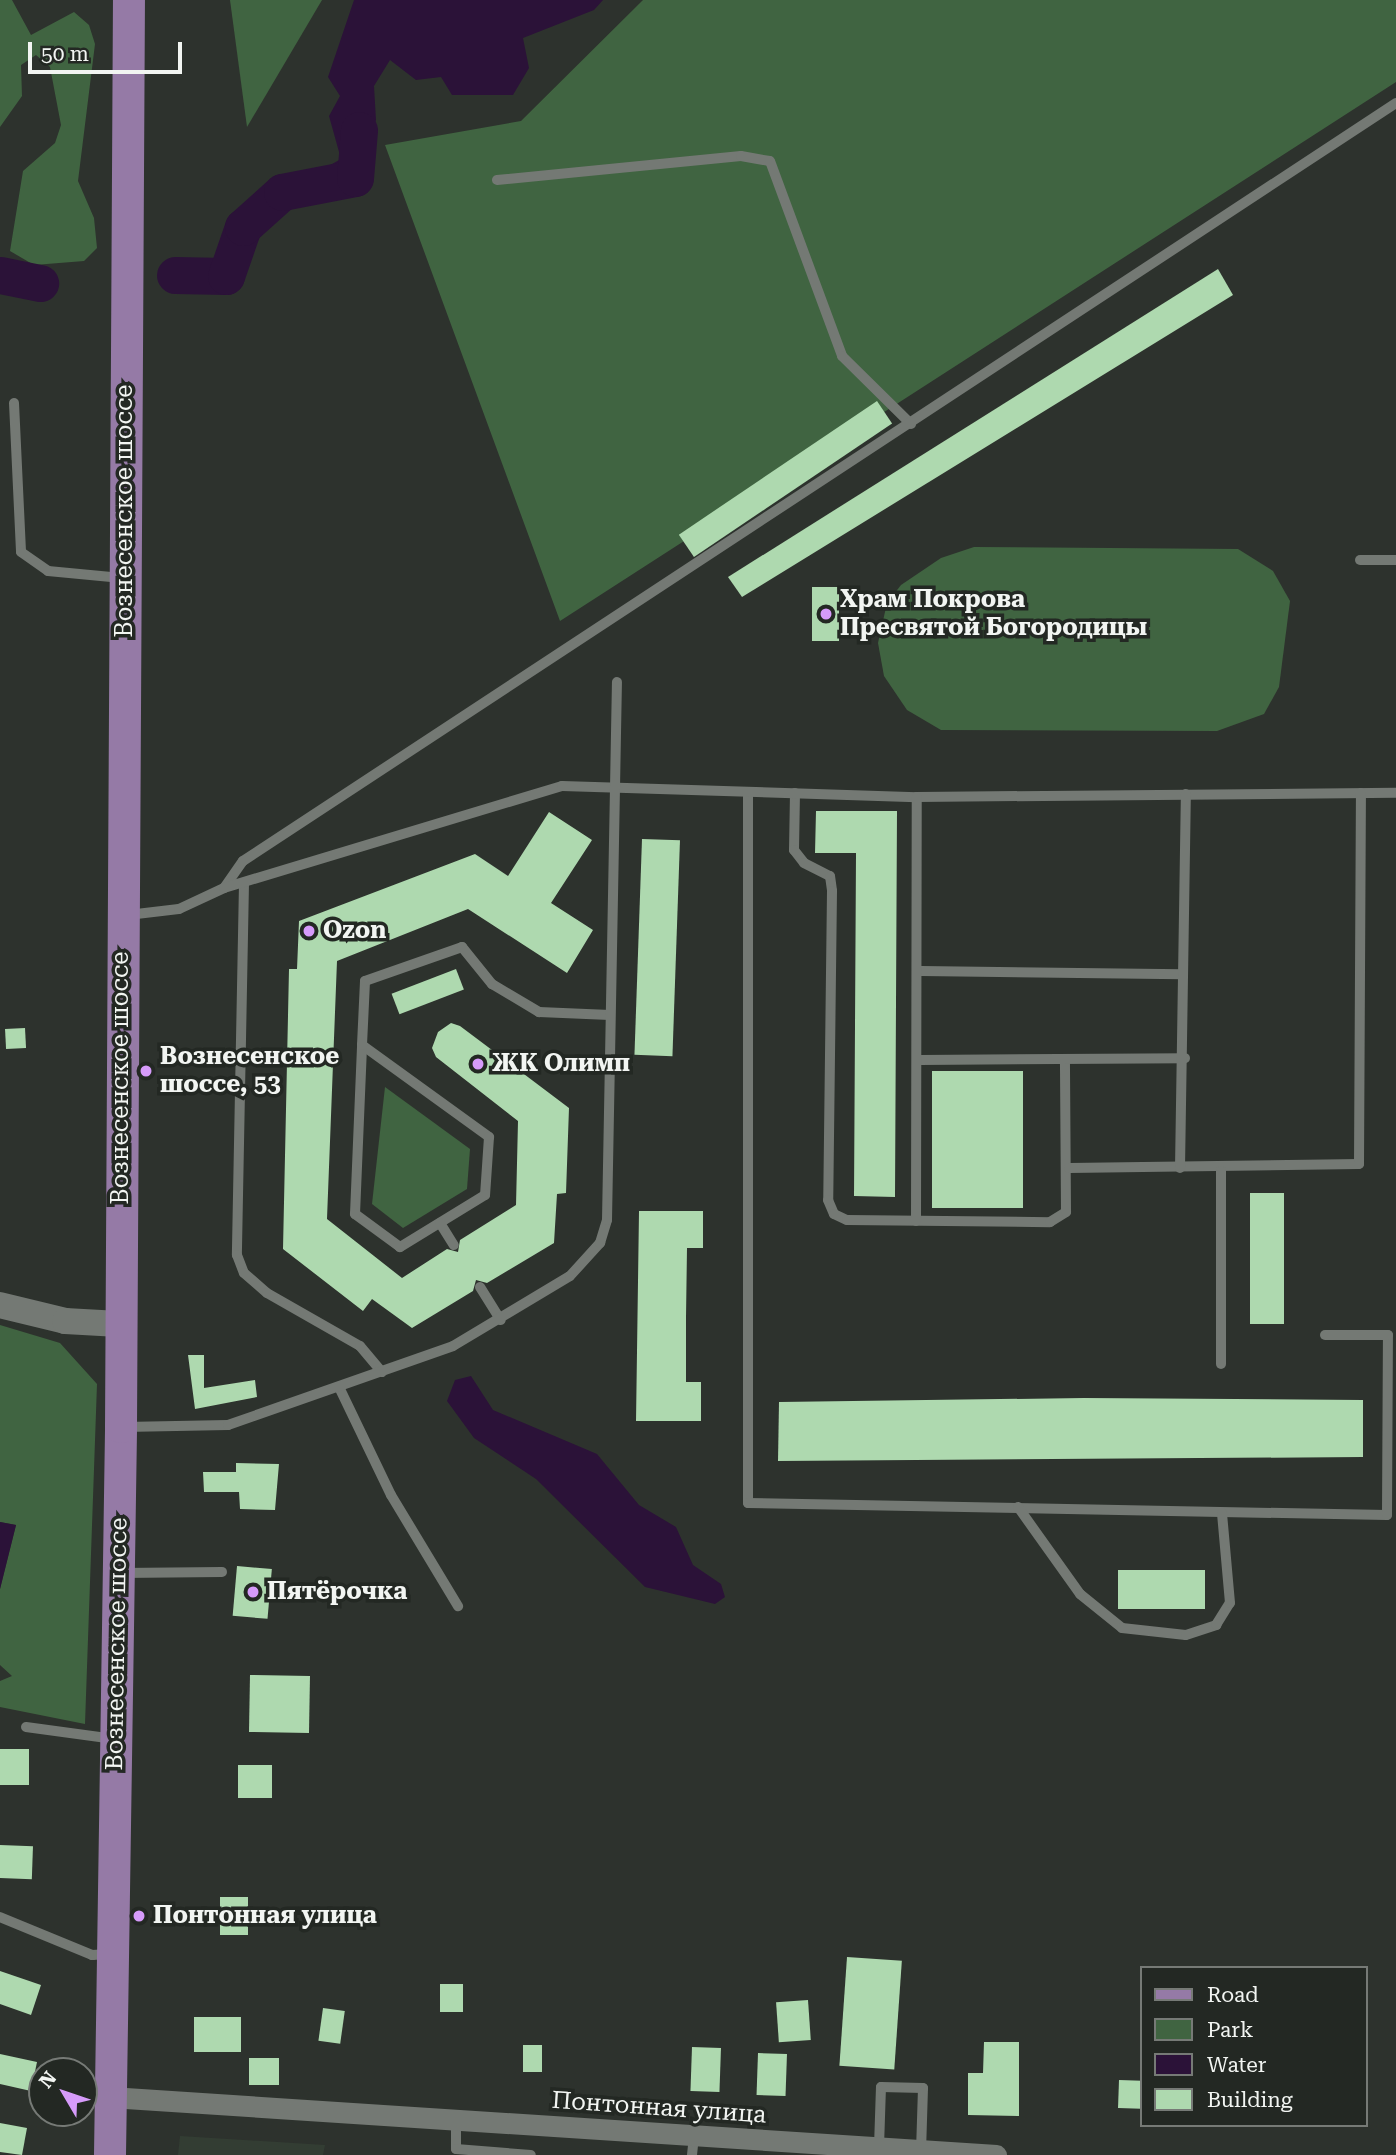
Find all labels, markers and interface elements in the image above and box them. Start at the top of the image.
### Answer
scale bar [32,28,186,72]
text: 50 m [41,42,89,66]
street label: Вознесенское шоссе [111,385,139,637]
place label: Храм Покрова Пресвятой Богородицы [840,586,1147,642]
marker: Храм Покрова Пресвятой Богородицы [818,606,834,622]
place label: Ozon [323,917,386,945]
marker: Ozon [301,923,317,939]
street label: Вознесенское шоссе [107,952,135,1204]
place label: Вознесенское шоссе, 53 [160,1043,339,1099]
place label: ЖК Олимп [492,1050,630,1078]
marker: ЖК Олимп [470,1056,486,1072]
marker: Вознесенское шоссе, 53 [138,1063,154,1079]
street label: Вознесенское шоссе [100,1517,134,1771]
place label: Пятёрочка [267,1578,407,1606]
marker: Пятёрочка [245,1584,261,1600]
place label: Понтонная улица [153,1902,377,1930]
marker: Понтонная улица [131,1908,147,1924]
legend [1140,1966,1368,2127]
text: Road [1207,1983,1259,2007]
text: Park [1207,2018,1253,2042]
text: Water [1207,2053,1266,2077]
north arrow [28,2057,98,2127]
text: N [34,2067,61,2093]
street label: Понтонная улица [551,2086,767,2130]
text: Building [1207,2088,1293,2112]

